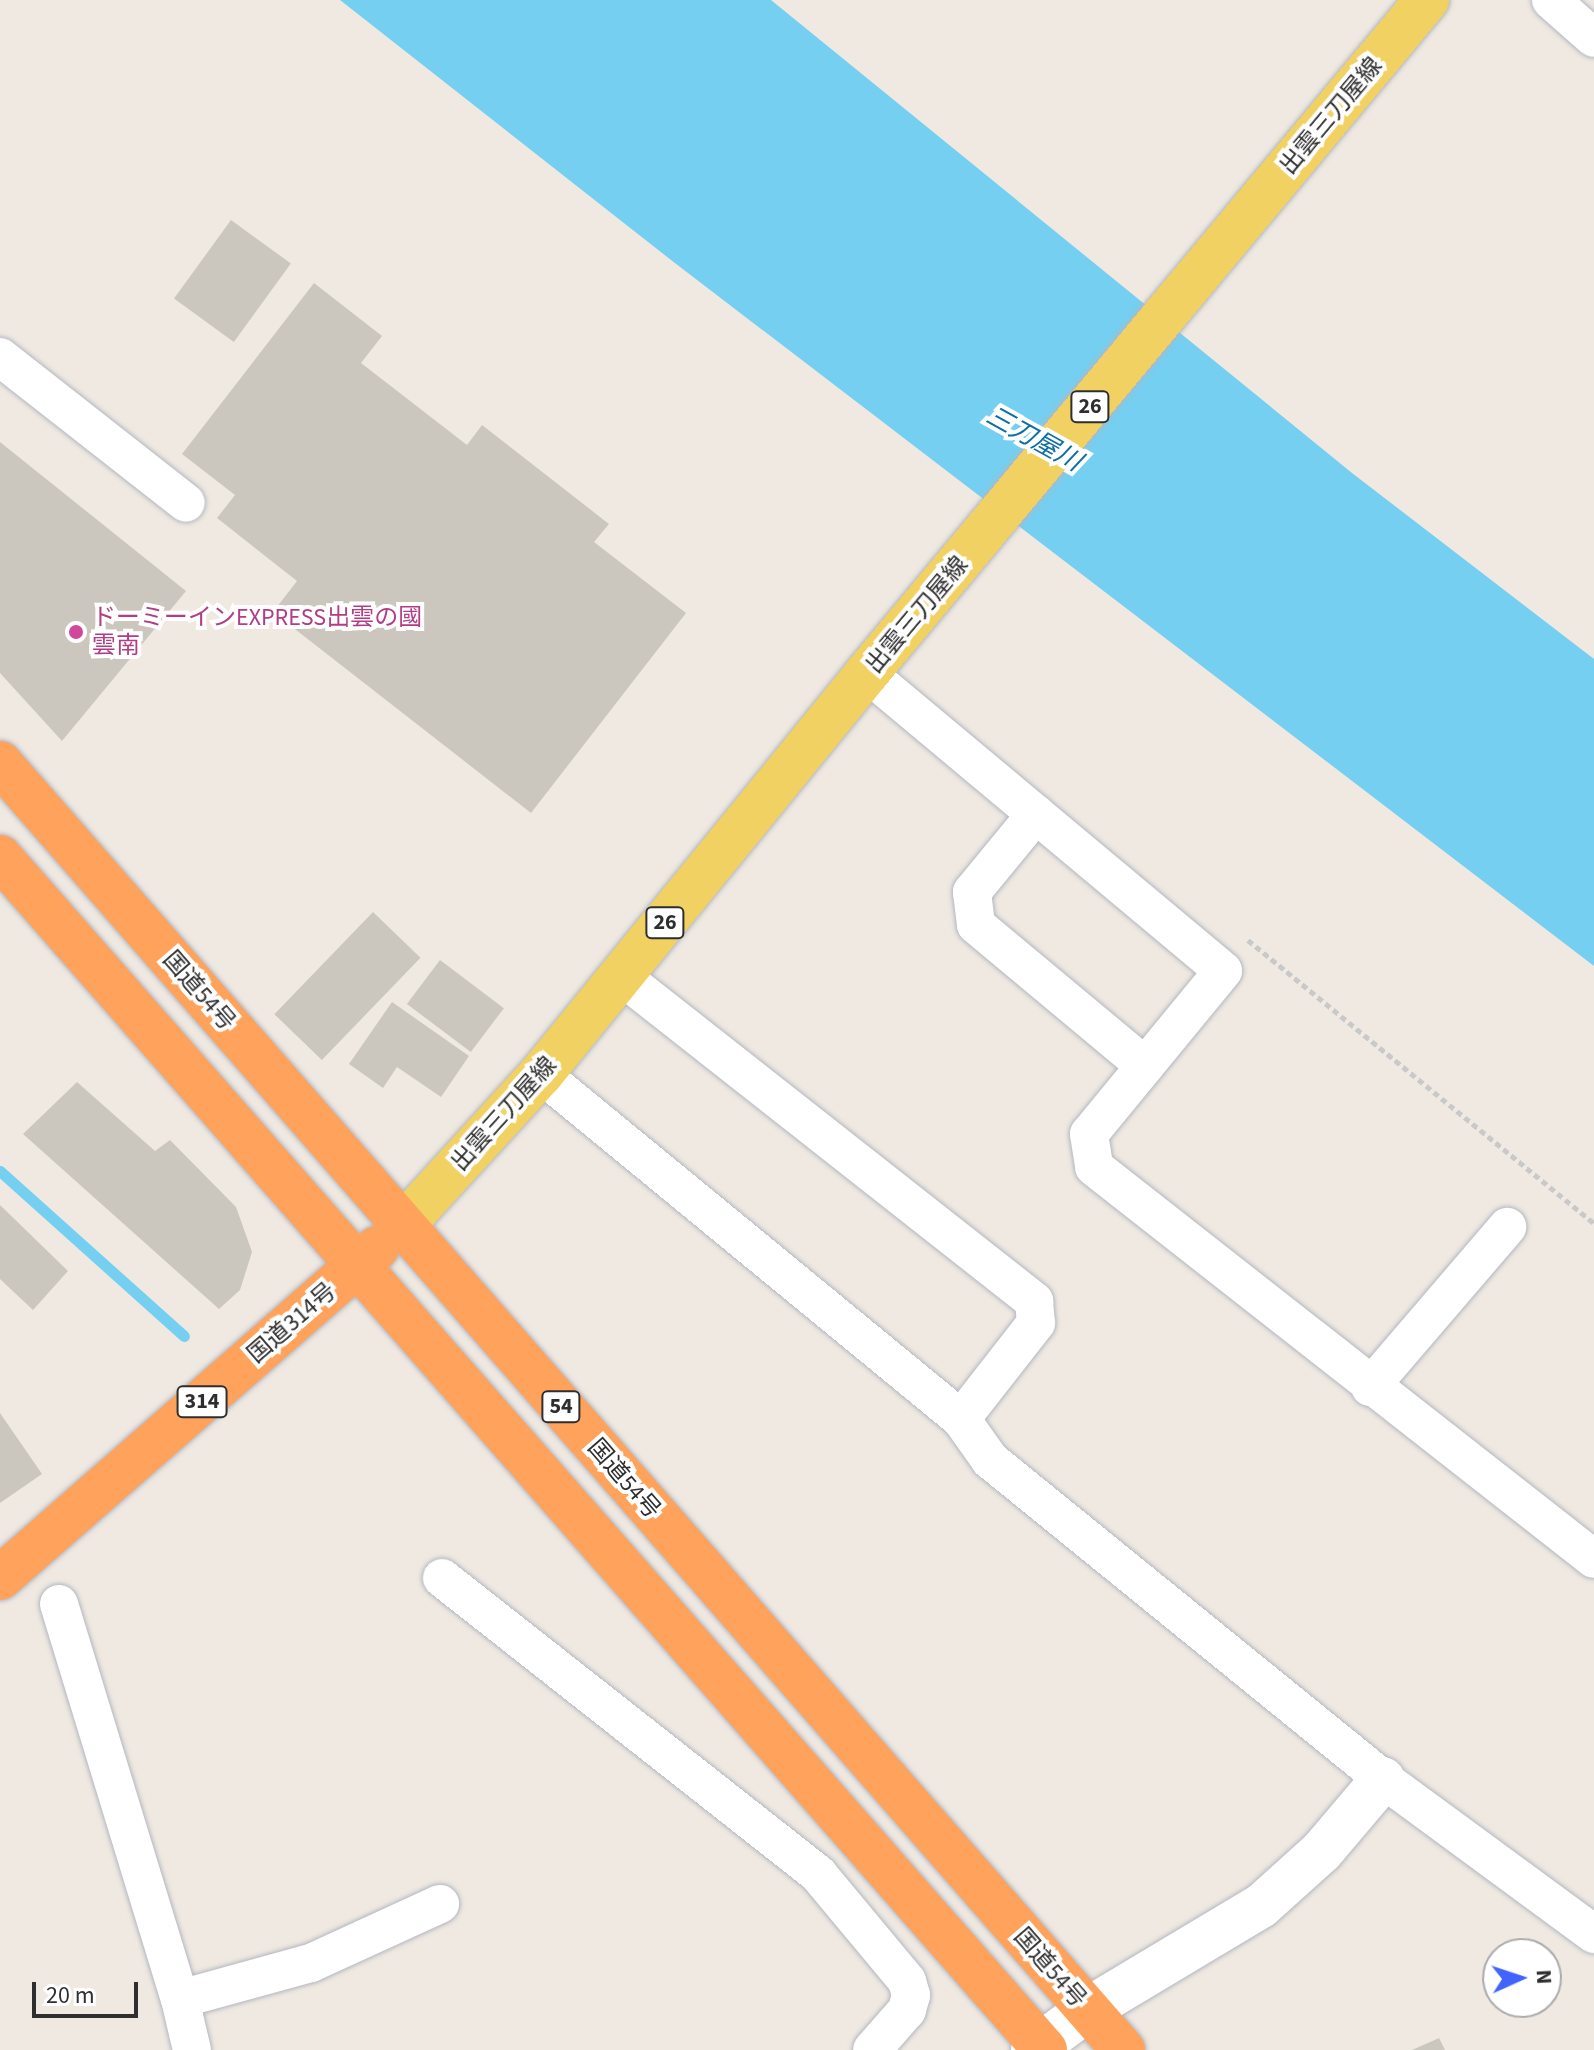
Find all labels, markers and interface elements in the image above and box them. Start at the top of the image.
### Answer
street label: 出雲三刀屋線 [1274,52,1388,180]
road number: 26 [1070,389,1110,425]
water label: 三刀屋川 [981,400,1087,478]
street label: 出雲三刀屋線 [860,551,974,679]
place label: ドーミーインEXPRESS出雲の國 雲南 [92,604,422,660]
marker: ドーミーインEXPRESS出雲の國 雲南 [67,623,85,641]
road number: 26 [645,905,685,941]
street label: 国道54号 [157,945,241,1037]
street label: 出雲三刀屋線 [445,1051,563,1177]
street label: 国道314号 [242,1277,342,1369]
road number: 314 [176,1384,228,1420]
road number: 54 [541,1389,581,1425]
street label: 国道54号 [582,1433,666,1525]
street label: 国道54号 [1008,1922,1092,2014]
north arrow [1482,1938,1562,2018]
scale bar [36,1966,142,2016]
text: N [1528,1969,1560,1985]
text: 20 m [46,1978,95,2013]

